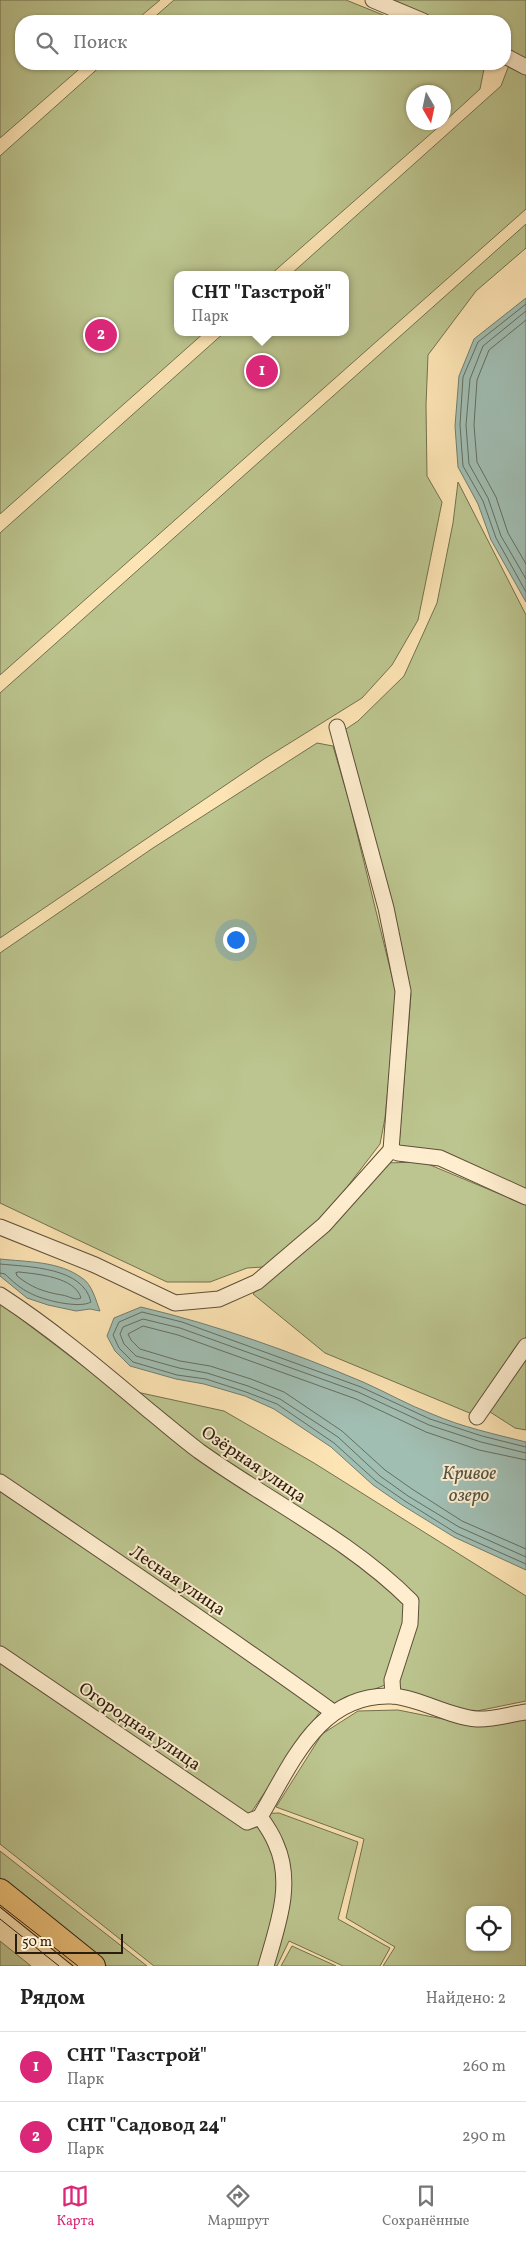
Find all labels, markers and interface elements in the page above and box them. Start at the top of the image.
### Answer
search box [15,15,511,70]
icon: search [33,29,61,57]
text: Поиск [73,30,127,56]
north arrow [406,85,451,130]
popup [174,271,349,336]
text: СНТ "Газстрой" [192,280,331,306]
text: Парк [192,306,229,328]
pin: 2 [85,316,117,354]
pin: 1 [246,352,278,390]
your location [223,927,249,953]
street label: Озёрная улица [195,1421,311,1510]
water label: Кривое озеро [442,1461,496,1509]
street label: Лесная улица [124,1540,230,1623]
street label: Огородная улица [73,1677,205,1778]
map controls [466,1906,511,1951]
button: locate [466,1906,511,1951]
scale bar [15,1931,122,1954]
text: 50 m [22,1933,52,1952]
text: Рядом [20,1984,85,2013]
text: Найдено: 2 [426,1988,506,2010]
text: СНТ "Газстрой" [67,2043,207,2069]
text: 1 [33,2056,39,2078]
text: 260 m [462,2056,506,2078]
text: Парк [67,2069,104,2091]
text: СНТ "Садовод 24" [67,2113,227,2139]
text: 2 [32,2126,40,2148]
text: 290 m [462,2126,506,2148]
text: Парк [67,2139,104,2161]
tab: Карта [56,2182,94,2231]
tab: Маршрут [207,2182,269,2231]
tab: Сохранённые [382,2182,470,2231]

